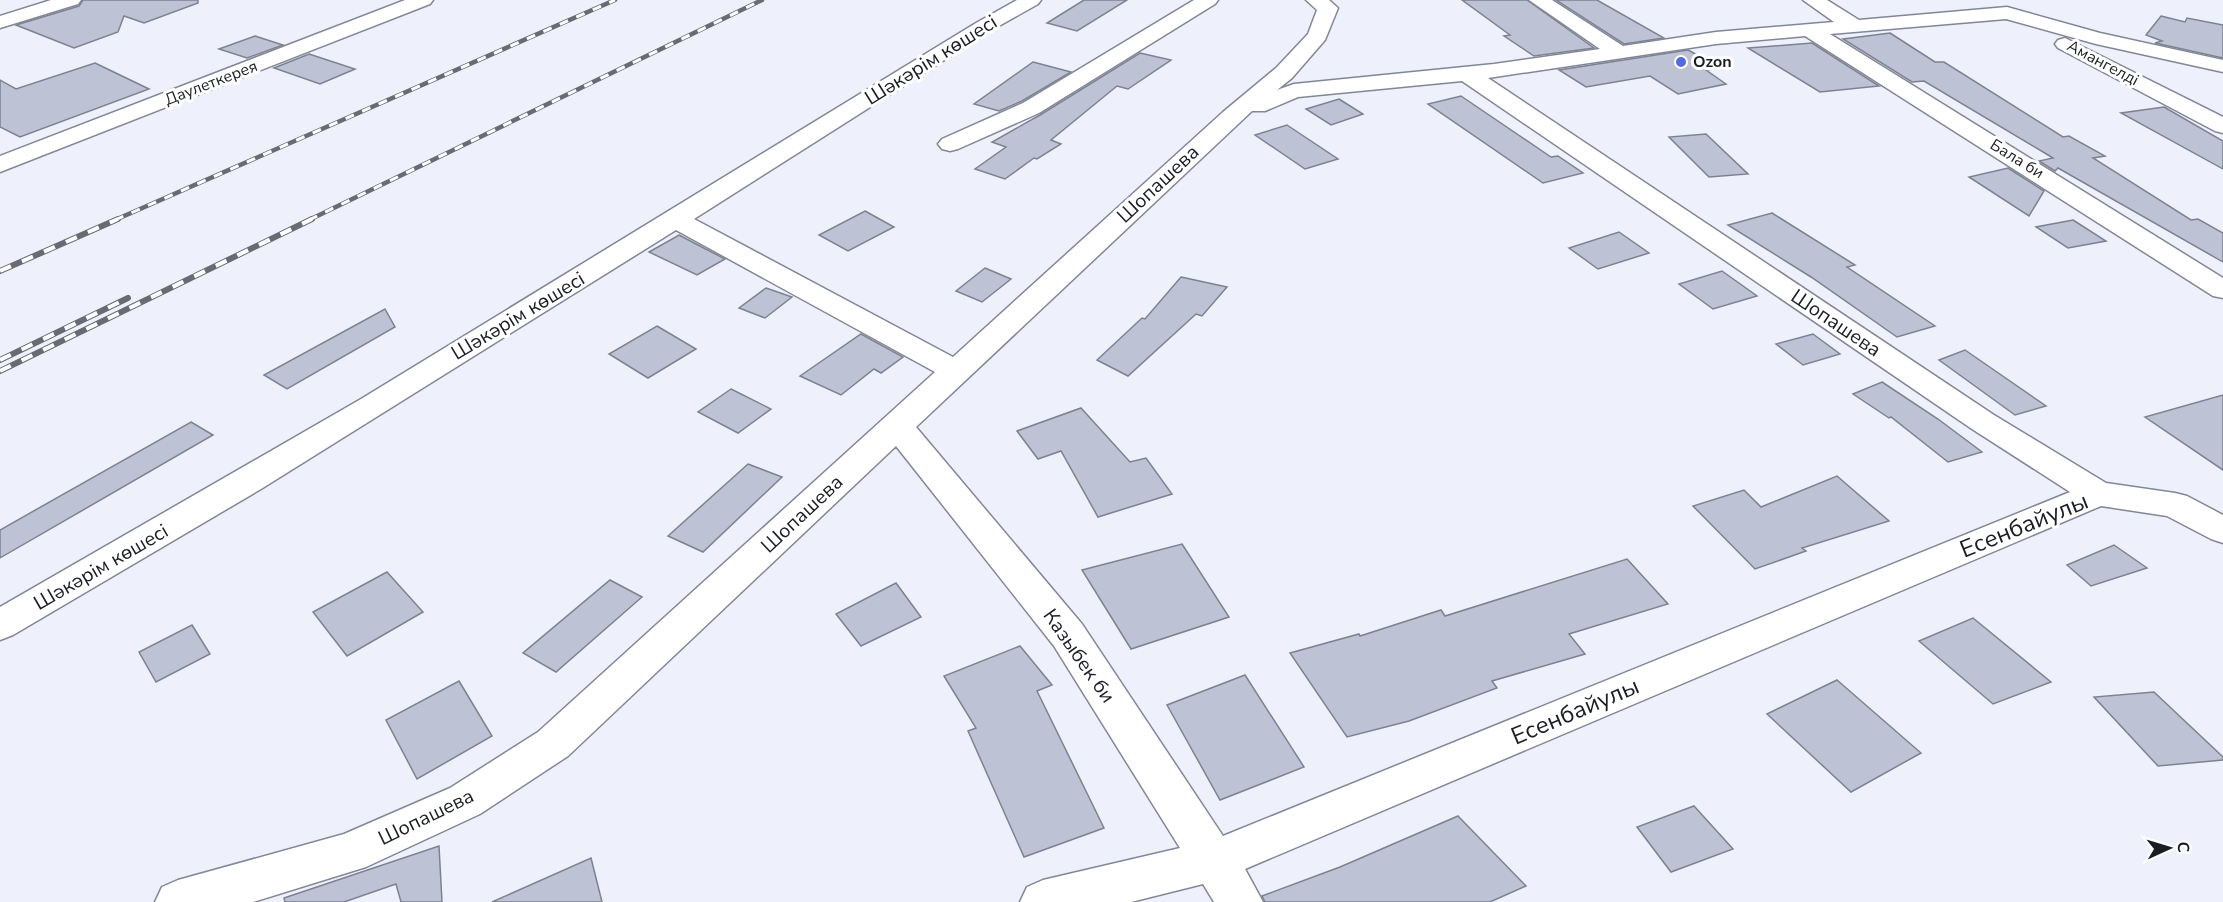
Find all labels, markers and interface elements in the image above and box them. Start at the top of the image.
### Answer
street label: Шәкәрім көшесі [860,8,1002,112]
street label: Амангелді [2063,35,2143,91]
place label: Ozon [1693,51,1732,73]
street label: Даулеткерея [161,55,261,111]
marker: Ozon [1674,55,1688,69]
street label: Бала би [1986,134,2048,184]
street label: Шопашева [1111,139,1205,229]
street label: Шәкәрім көшесі [446,265,590,367]
street label: Шопашева [1786,283,1886,363]
street label: Шопашева [755,469,849,559]
street label: Есенбайулы [1955,485,2093,565]
street label: Шәкәрім көшесі [29,517,173,617]
street label: Казыбек би [1037,604,1121,708]
street label: Есенбайулы [1506,670,1644,752]
street label: Шопашева [374,782,478,852]
north arrow [2139,818,2199,878]
text: С [2172,841,2194,853]

